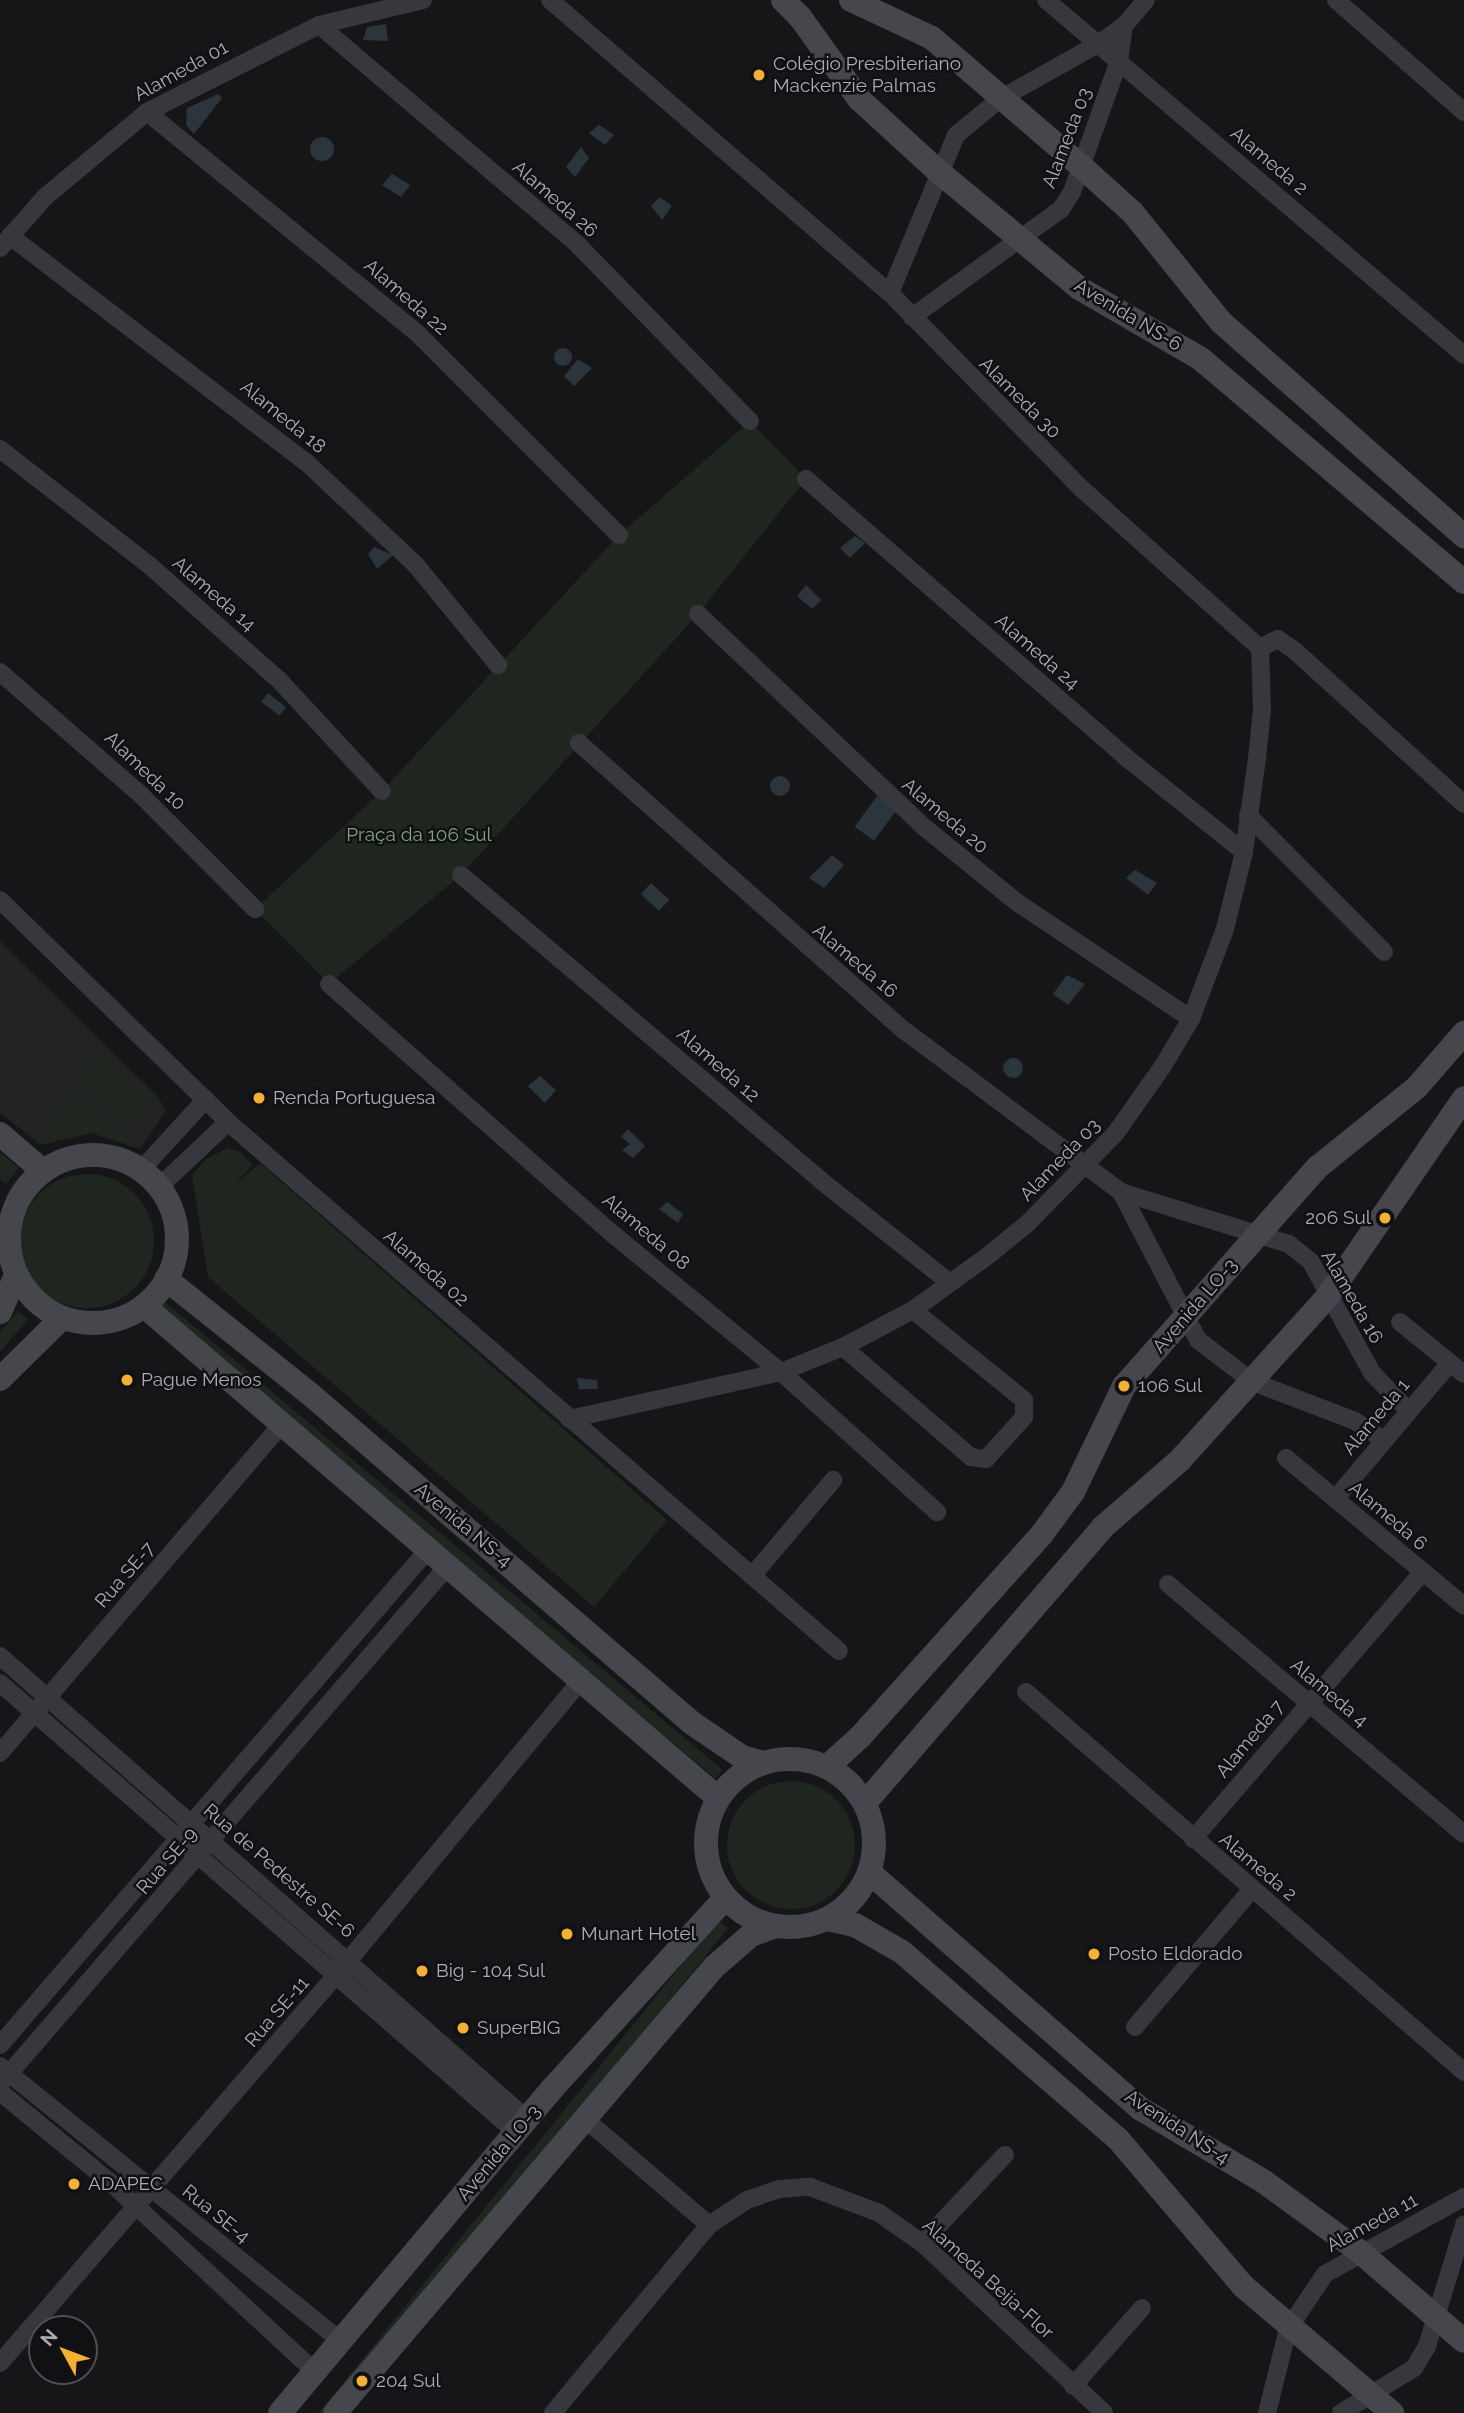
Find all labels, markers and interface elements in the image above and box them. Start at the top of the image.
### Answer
street label: Alameda 01 [130,36,232,106]
place label: Colégio Presbiteriano Mackenzie Palmas [773,53,961,97]
marker: Colégio Presbiteriano Mackenzie Palmas [751,67,767,83]
street label: Alameda 03 [1037,85,1097,191]
street label: Alameda 2 [1226,122,1312,200]
street label: Alameda 26 [508,156,602,242]
street label: Alameda 22 [359,254,453,340]
street label: Avenida NS-6 [1070,274,1186,356]
street label: Alameda 30 [975,353,1065,443]
street label: Alameda 18 [236,376,330,458]
street label: Alameda 14 [168,552,260,636]
street label: Alameda 24 [990,609,1084,695]
street label: Alameda 10 [100,727,190,815]
street label: Alameda 20 [897,773,993,859]
park label: Praça da 106 Sul [346,824,492,846]
street label: Alameda 16 [808,919,902,1003]
street label: Alameda 12 [672,1023,764,1107]
place label: Renda Portuguesa [273,1087,435,1109]
marker: Renda Portuguesa [251,1090,267,1106]
street label: Alameda 03 [1015,1114,1105,1206]
street label: Alameda 08 [598,1189,694,1275]
place label: 206 Sul [1305,1207,1371,1229]
marker: 206 Sul [1377,1210,1393,1226]
street label: Alameda 02 [379,1225,473,1311]
street label: Alameda 16 [1316,1246,1388,1348]
street label: Avenida LO-3 [1148,1254,1242,1358]
place label: Pague Menos [141,1369,261,1391]
marker: Pague Menos [119,1372,135,1388]
street label: Alameda 1 [1338,1374,1414,1460]
place label: 106 Sul [1138,1375,1202,1397]
marker: 106 Sul [1116,1378,1132,1394]
street label: Alameda 6 [1344,1477,1432,1555]
street label: Avenida NS-4 [410,1478,516,1572]
street label: Rua SE-7 [90,1538,160,1612]
street label: Alameda 4 [1286,1654,1372,1732]
street label: Alameda 7 [1211,1696,1289,1782]
street label: Rua de Pedestre SE-6 [199,1799,359,1943]
street label: Rua SE-9 [132,1823,202,1899]
street label: Alameda 2 [1215,1828,1301,1906]
place label: Munart Hotel [581,1923,696,1945]
marker: Munart Hotel [559,1926,575,1942]
place label: Posto Eldorado [1108,1943,1242,1965]
marker: Posto Eldorado [1086,1946,1102,1962]
place label: Big - 104 Sul [436,1960,545,1982]
marker: Big - 104 Sul [414,1963,430,1979]
street label: Rua SE-11 [240,1972,314,2052]
place label: SuperBIG [477,2017,560,2039]
marker: SuperBIG [455,2020,471,2036]
street label: Avenida NS-4 [1121,2085,1233,2169]
street label: Avenida LO-3 [452,2101,546,2205]
place label: ADAPEC [88,2173,163,2195]
marker: ADAPEC [66,2176,82,2192]
street label: Rua SE-4 [178,2180,254,2248]
street label: Alameda 11 [1323,2189,1421,2257]
street label: Alameda Beija-Flor [918,2214,1058,2344]
north arrow [28,2315,98,2385]
text: N [36,2325,62,2350]
place label: 204 Sul [376,2370,441,2392]
marker: 204 Sul [354,2373,370,2389]

